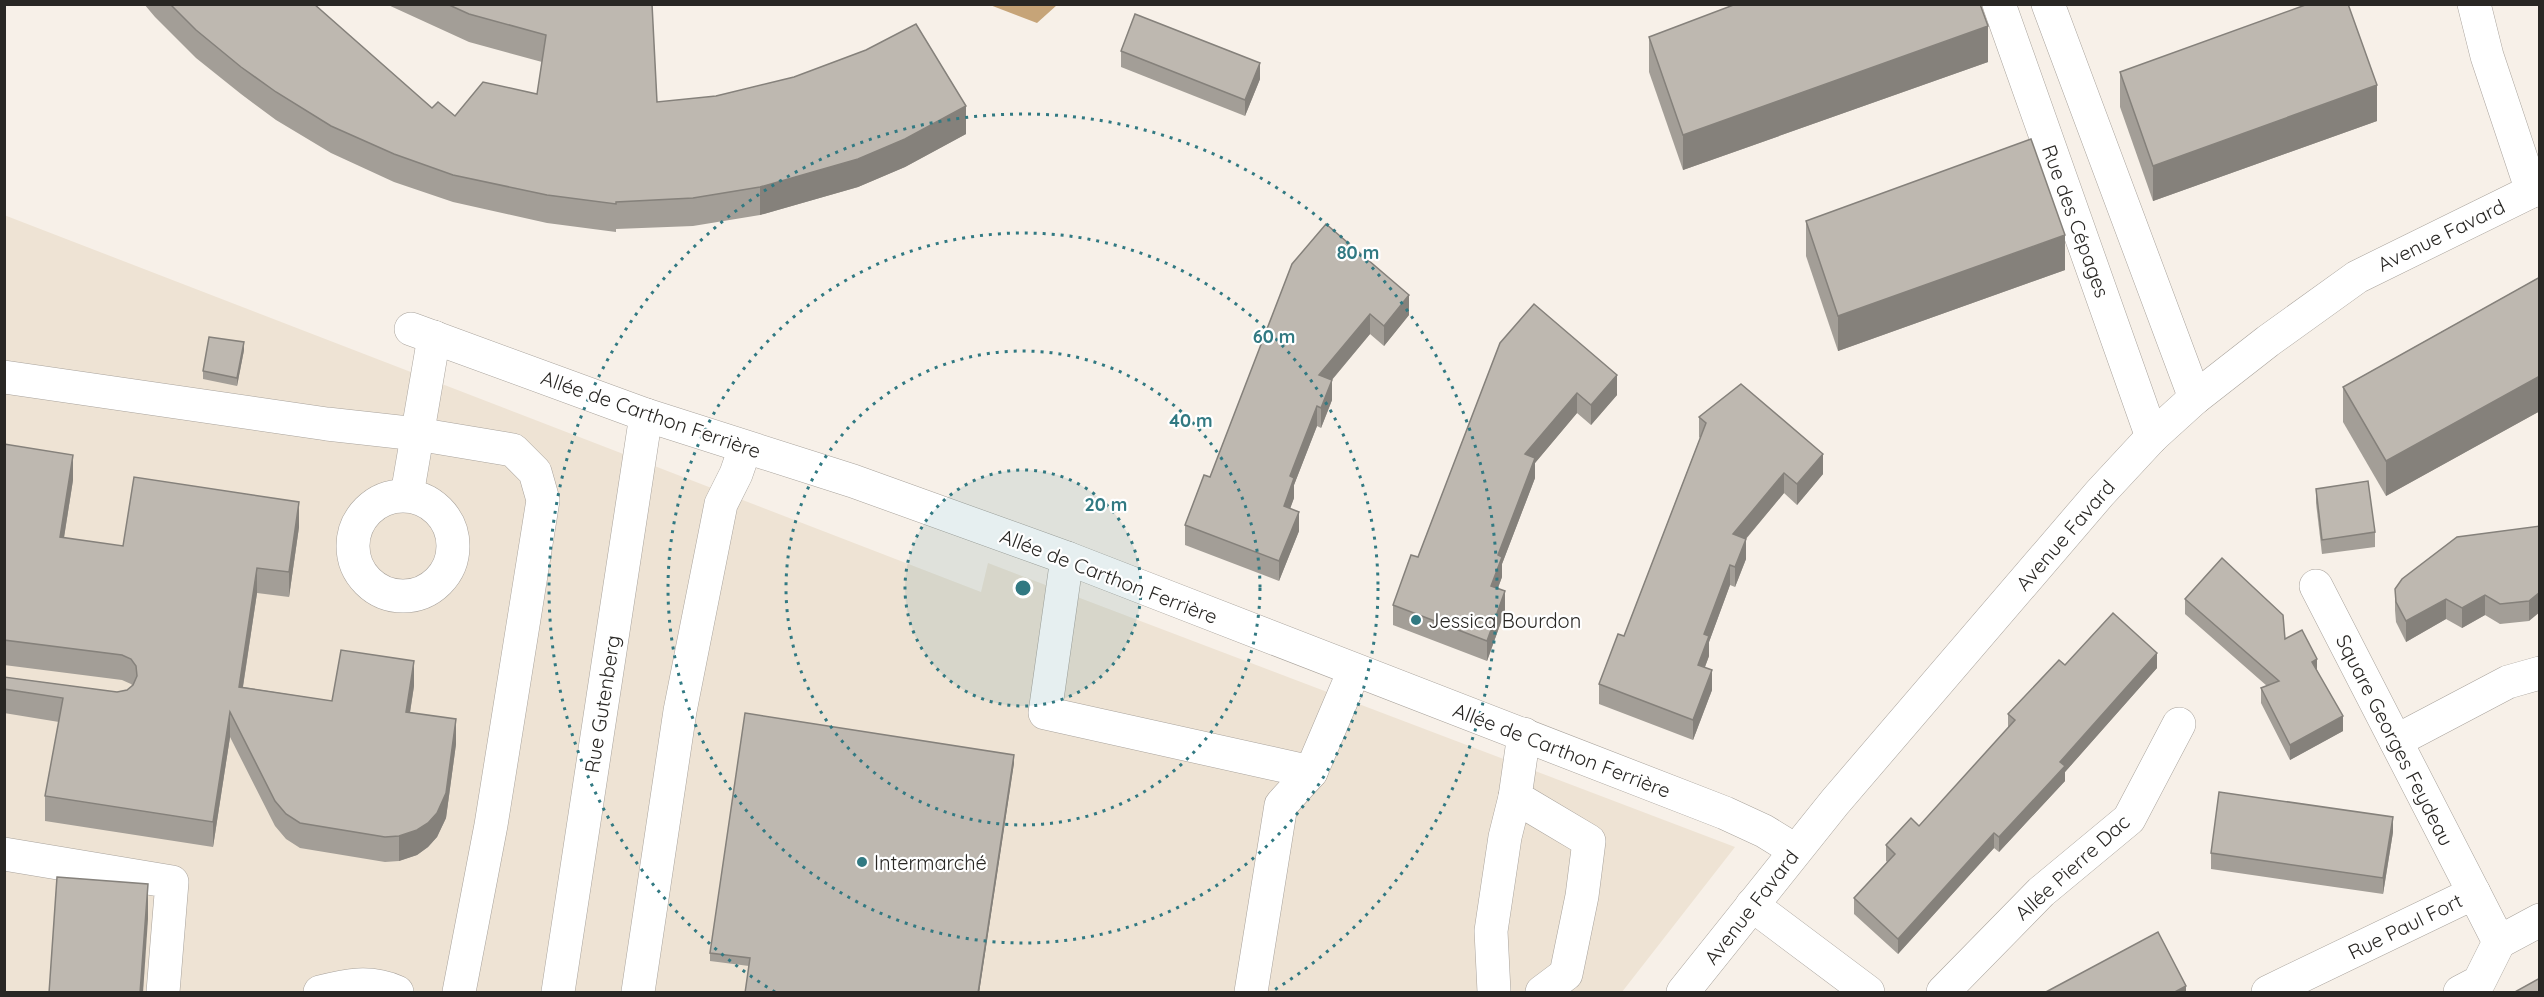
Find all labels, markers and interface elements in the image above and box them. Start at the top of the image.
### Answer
street label: Rue des Cépages [2037,141,2115,301]
street label: Avenue Favard [2373,193,2509,277]
text: 80 m [1337,241,1379,264]
text: 60 m [1253,325,1295,348]
street label: Allée de Carthon Ferrière [538,365,764,463]
text: 40 m [1169,409,1213,432]
street label: Avenue Favard [2010,474,2120,596]
text: 20 m [1085,493,1127,516]
street label: Allée de Carthon Ferrière [997,523,1221,629]
centre of rings [1013,578,1033,598]
place label: Jessica Bourdon [1428,608,1581,633]
marker: Jessica Bourdon [1409,613,1423,627]
street label: Square Georges Feydeau [2331,630,2459,850]
street label: Rue Gutenberg [579,633,625,775]
street label: Allée de Carthon Ferrière [1450,697,1674,803]
street label: Allée Pierre Dac [2009,809,2135,925]
street label: Avenue Favard [1698,845,1804,969]
place label: Intermarché [874,850,987,875]
marker: Intermarché [855,855,869,869]
street label: Rue Paul Fort [2344,887,2466,964]

